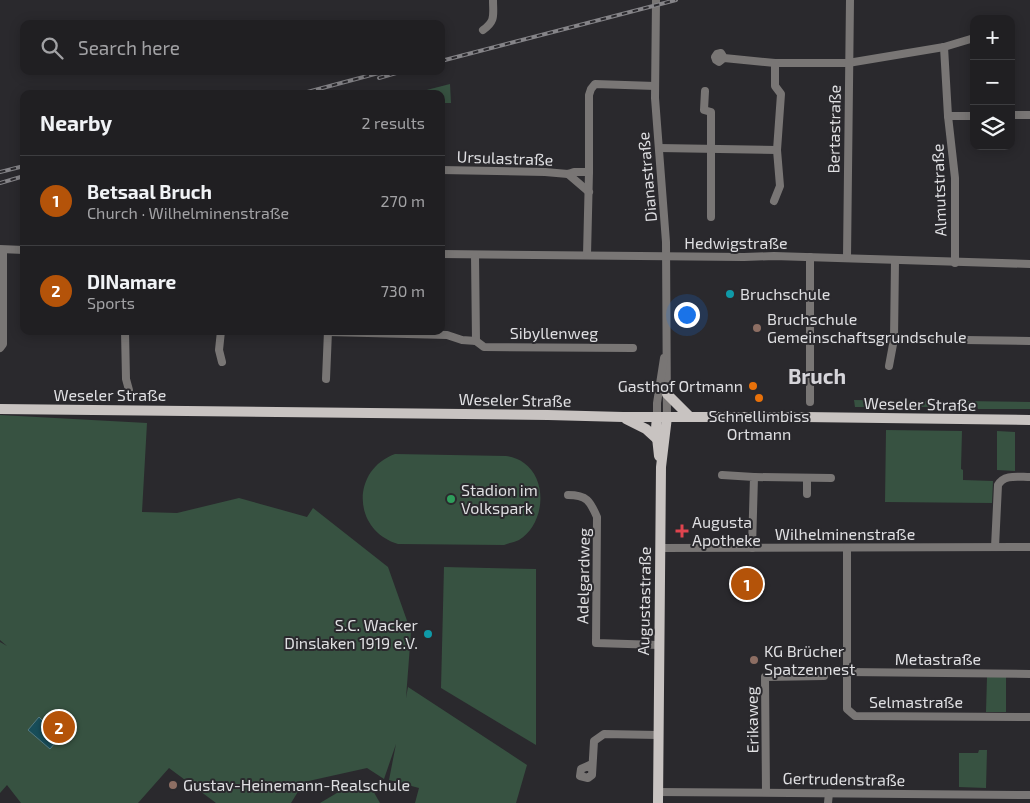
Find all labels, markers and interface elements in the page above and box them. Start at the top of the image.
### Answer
map controls [970,15,1015,150]
button: + [970,15,1015,60]
search box [20,20,445,75]
icon: search [38,34,66,62]
text: Search here [78,36,180,59]
button: − [970,60,1015,105]
street label: Bertastraße [823,85,844,173]
button: layers [970,105,1015,150]
text: Nearby [40,110,112,135]
text: 2 results [362,113,425,132]
street label: Dianastraße [633,131,660,223]
street label: Almutstraße [927,143,950,237]
street label: Ursulastraße [456,146,554,169]
text: Betsaal Bruch [87,180,212,203]
text: 1 [53,191,59,210]
text: 270 m [381,191,425,210]
text: Church · Wilhelminenstraße [87,203,289,222]
street label: Hedwigstraße [684,233,788,252]
text: DINamare [87,270,176,293]
text: 2 [51,281,61,300]
text: 730 m [381,281,425,300]
place label: Bruchschule [740,284,830,303]
marker: Bruchschule [724,288,736,300]
text: Sports [87,293,135,312]
your location [674,302,700,328]
place label: Bruchschule Gemeinschaftsgrundschule [767,309,967,346]
marker: Bruchschule Gemeinschaftsgrundschule [751,322,763,334]
street label: Sibyllenweg [510,323,598,342]
district label: Bruch [788,363,846,388]
place label: Gasthof Ortmann [618,376,743,395]
marker: Gasthof Ortmann [747,380,759,392]
street label: Weseler Straße [54,385,166,404]
street label: Weseler Straße [458,389,572,410]
marker: Schnellimbiss Ortmann [753,392,765,404]
street label: Weseler Straße [863,393,977,414]
place label: Schnellimbiss Ortmann [709,406,809,443]
place label: Stadion im Volkspark [461,480,538,517]
marker: Stadion im Volkspark [445,493,457,505]
place label: Augusta Apotheke [692,512,761,549]
street label: Wilhelminenstraße [775,524,915,543]
marker: Augusta Apotheke [676,525,688,537]
street label: Adelgardweg [572,528,593,624]
street label: Augustastraße [633,546,654,656]
pin: 1 [731,565,763,603]
place label: S.C. Wacker Dinslaken 1919 e.V. [284,615,419,652]
marker: S.C. Wacker Dinslaken 1919 e.V. [422,628,434,640]
place label: KG Brücher Spatzennest [764,641,855,678]
street label: Metastraße [895,649,981,668]
marker: KG Brücher Spatzennest [748,654,760,666]
street label: Erikaweg [741,686,762,754]
street label: Selmastraße [869,692,963,711]
pin: 2 [43,708,75,746]
street label: Gertrudenstraße [783,768,905,789]
place label: Gustav-Heinemann-Realschule [183,775,410,794]
marker: Gustav-Heinemann-Realschule [167,779,179,791]

